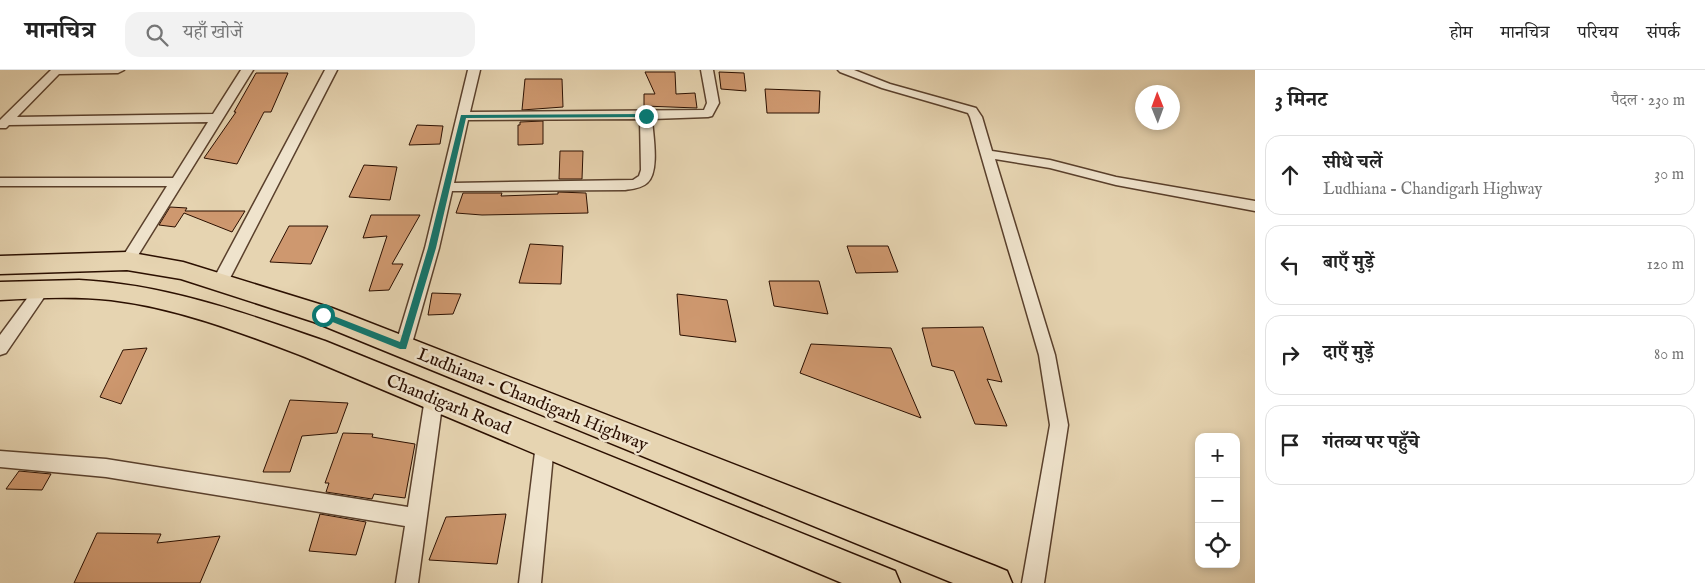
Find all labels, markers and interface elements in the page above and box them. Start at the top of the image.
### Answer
search box [125,12,475,57]
text: मानचित्र [25,16,95,47]
icon: search [143,21,171,49]
text: यहाँ खोजें [183,21,243,45]
text: होम [1450,22,1473,45]
text: मानचित्र [1501,22,1549,45]
text: परिचय [1577,22,1618,45]
text: संपर्क [1646,22,1680,45]
north arrow [1135,85,1180,130]
text: 3 मिनट [1275,87,1327,114]
text: पैदल · 230 m [1611,91,1685,111]
route end [635,105,658,128]
text: सीधे चलें [1323,151,1382,175]
icon: ahead [1276,161,1304,189]
text: 30 m [1654,165,1684,185]
text: Ludhiana - Chandigarh Highway [1323,180,1543,200]
icon: left [1276,251,1304,279]
text: बाएँ मुड़ें [1323,251,1374,275]
text: 120 m [1647,255,1684,275]
route start [312,304,335,327]
icon: right [1276,341,1304,369]
text: दाएँ मुड़ें [1323,341,1374,365]
street label: Ludhiana - Chandigarh Highway [414,343,651,457]
text: 80 m [1654,345,1684,365]
street label: Chandigarh Road [383,370,515,441]
icon: arrive [1276,431,1304,459]
text: गंतव्य पर पहुँचे [1323,431,1419,455]
map controls [1195,433,1240,568]
button: + [1195,433,1240,478]
button: − [1195,478,1240,523]
button: locate [1195,523,1240,568]

